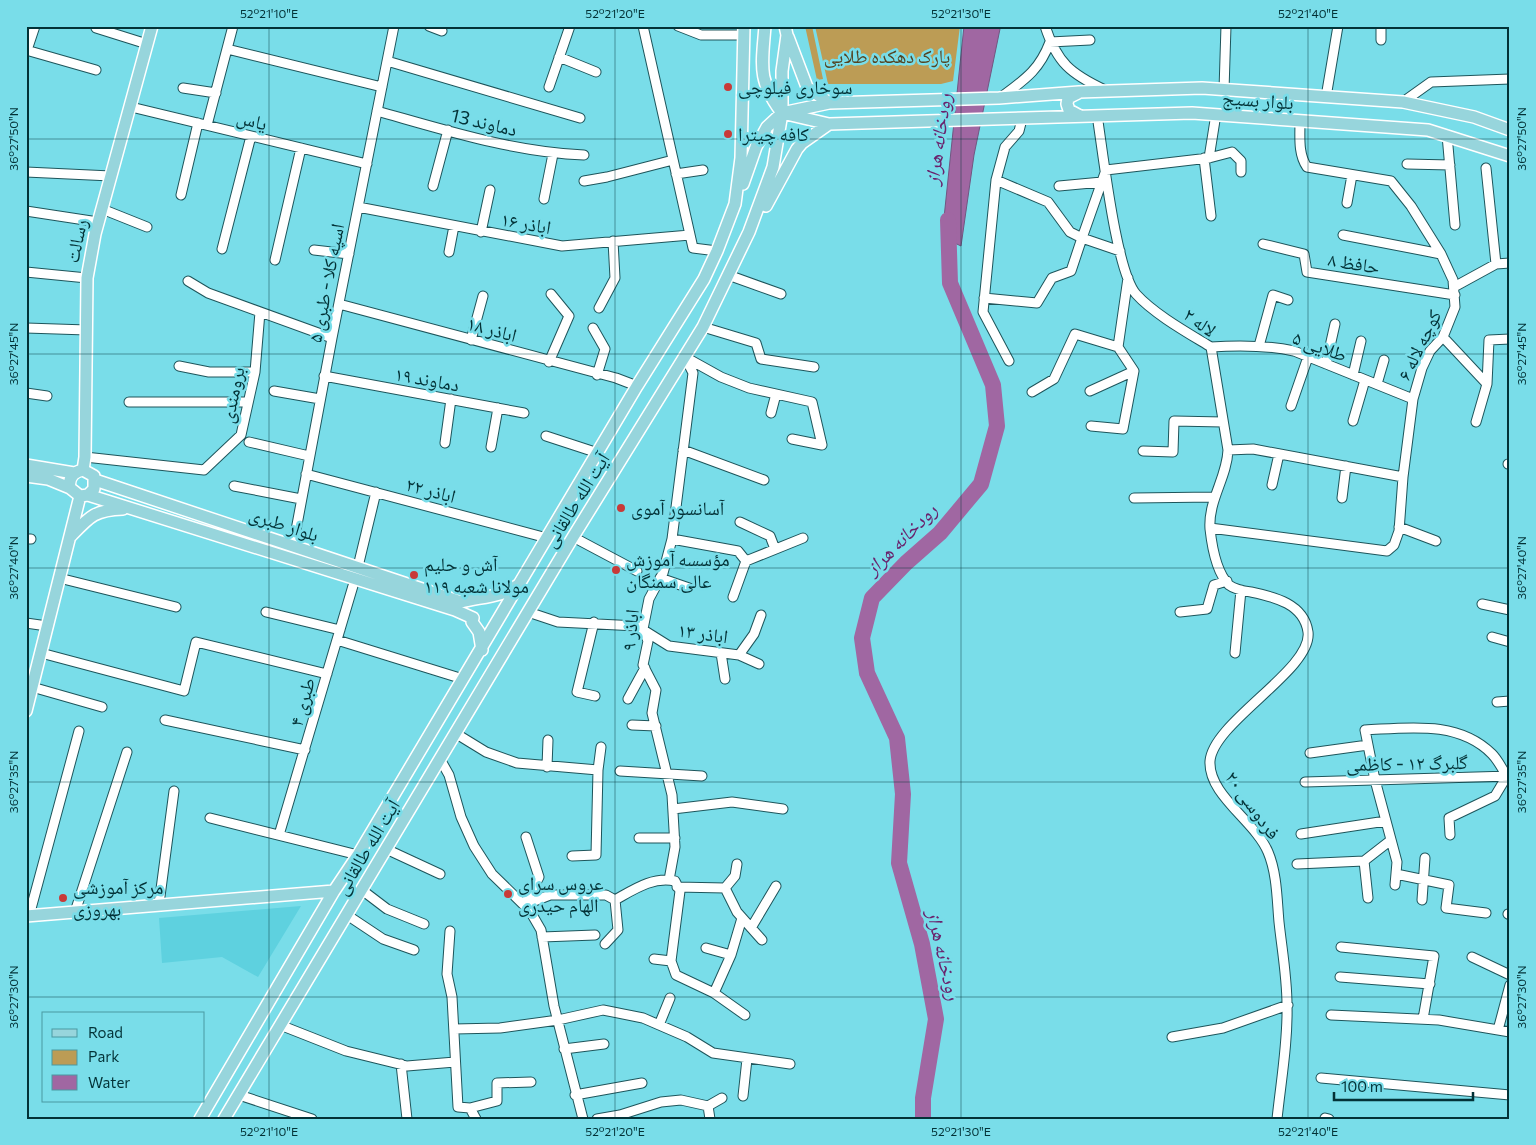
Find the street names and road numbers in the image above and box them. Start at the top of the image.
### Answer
street label: بلوار بسیج [1221,86,1295,115]
street label: دماوند 13 [449,103,519,141]
street label: یاس [234,105,270,135]
street label: اباذر ۱۶ [499,207,553,239]
street label: رسالت [60,217,92,265]
street label: اسپه کلا - طبری ۵ [303,222,349,344]
street label: حافظ ۸ [1327,247,1381,278]
street label: لاله ۲ [1180,302,1221,341]
street label: کوچه لاله ۶ [1392,306,1446,384]
street label: اباذر ۱۸ [465,311,519,347]
street label: طلایی ۵ [1290,325,1350,367]
street label: دماوند ۱۹ [393,362,461,396]
street label: برومندی [214,365,250,425]
street label: آیت الله طالقانی [537,447,615,552]
street label: اباذر ۲۲ [404,472,458,508]
street label: بلوار طبری [246,501,322,547]
street label: اباذر ۹ [616,608,644,652]
street label: اباذر ۱۳ [676,618,730,648]
street label: طبری ۴ [284,675,320,729]
street label: گلبرگ ۱۲ - کاظمی [1346,750,1468,776]
street label: فردوسی ۲۰ [1220,766,1286,844]
street label: آیت الله طالقانی [329,794,406,899]

